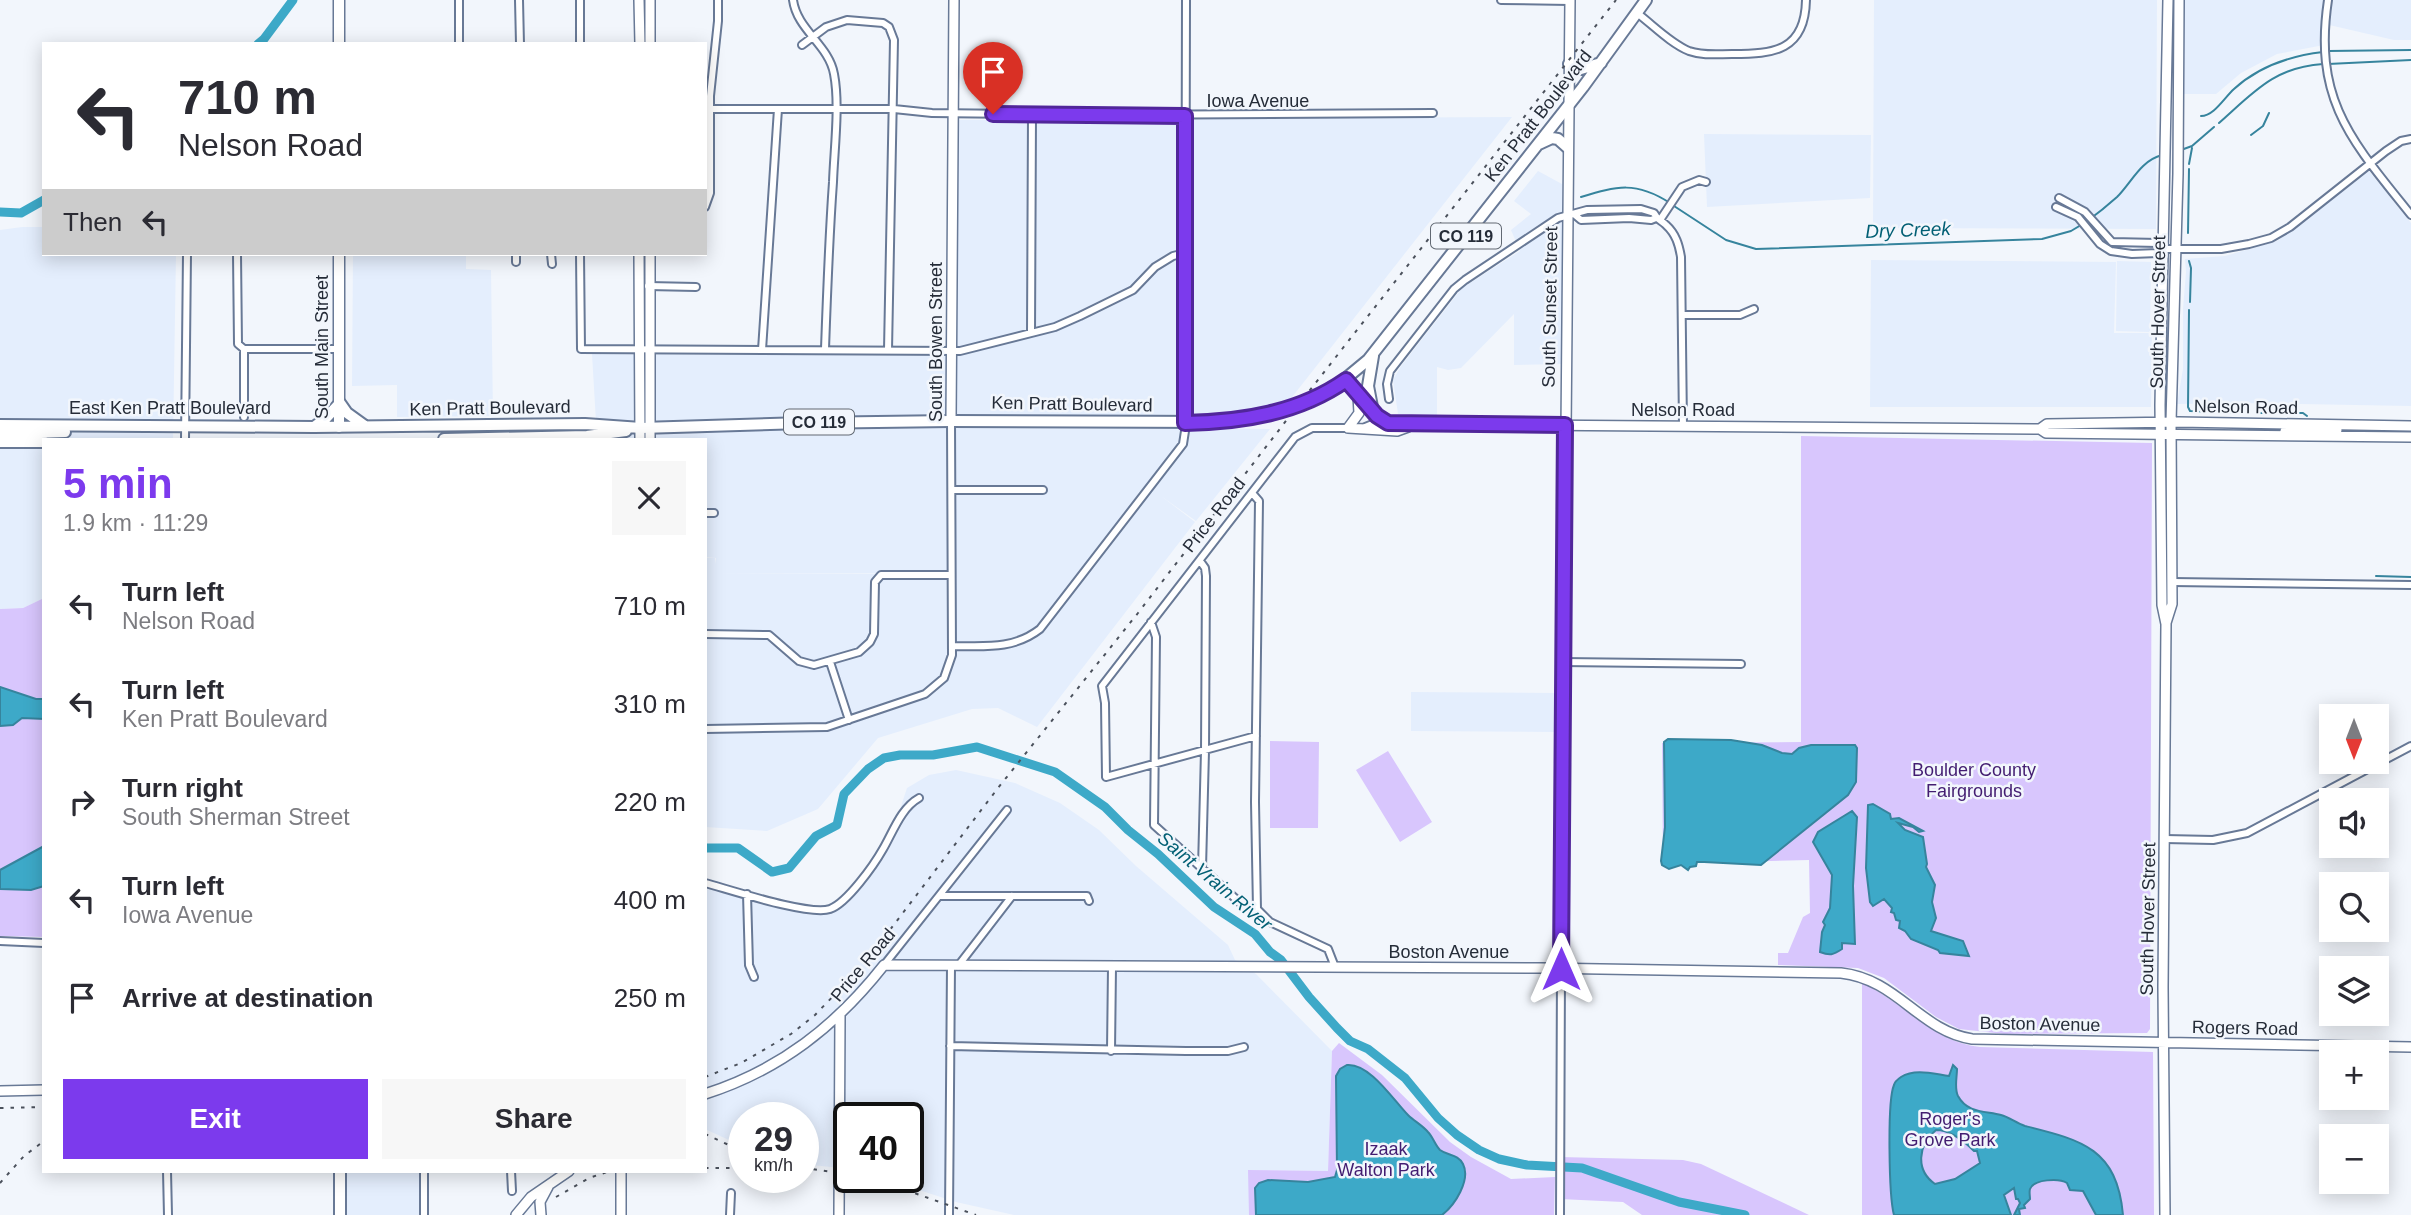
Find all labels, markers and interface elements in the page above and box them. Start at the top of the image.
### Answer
pin [963,42,1023,114]
street label: Ken Pratt Boulevard [1481,46,1595,186]
icon: arrive [974,53,1012,91]
icon: left [63,70,154,161]
text: 710 m [178,70,317,124]
street label: Iowa Avenue [1207,91,1309,111]
text: Nelson Road [178,127,363,163]
icon: left [136,203,174,241]
text: Then [63,207,122,237]
water label: Dry Creek [1865,218,1953,242]
road number: CO 119 [1431,224,1501,248]
street label: South Sunset Street [1539,226,1561,388]
street label: South Hover Street [2147,235,2169,389]
street label: South Bowen Street [926,262,946,422]
street label: South Main Street [312,275,332,419]
street label: Ken Pratt Boulevard [991,393,1153,415]
street label: Nelson Road [2194,396,2298,418]
street label: Ken Pratt Boulevard [409,397,571,419]
street label: East Ken Pratt Boulevard [69,398,271,418]
street label: Nelson Road [1631,400,1735,420]
road number: CO 119 [784,410,854,434]
text: 5 min [63,460,173,507]
button: close [612,461,686,535]
street label: Price Road [1179,474,1249,556]
text: 1.9 km · 11:29 [63,510,208,536]
text: Turn left [122,577,224,607]
icon: left [63,587,101,625]
text: 710 m [614,591,686,621]
text: Nelson Road [122,608,255,634]
text: Turn left [122,675,224,705]
icon: left [63,685,101,723]
text: 310 m [614,689,686,719]
north arrow [2319,704,2389,774]
map controls [2319,704,2389,1194]
text: Ken Pratt Boulevard [122,706,328,732]
park label: Boulder County Fairgrounds [1912,760,2036,801]
text: Turn right [122,773,243,803]
icon: right [63,783,101,821]
text: 220 m [614,787,686,817]
button: sound [2319,788,2389,858]
text: South Sherman Street [122,804,350,830]
water label: Saint Vrain River [1154,827,1277,935]
street label: South Hover Street [2137,842,2159,996]
text: Turn left [122,871,224,901]
button: search [2319,872,2389,942]
icon: left [63,881,101,919]
text: 400 m [614,885,686,915]
text: Iowa Avenue [122,902,253,928]
street label: Price Road [827,924,899,1006]
position arrow [1524,932,1598,1006]
street label: Boston Avenue [1389,942,1509,962]
button: layers [2319,956,2389,1026]
icon: arrive [63,979,101,1017]
text: Arrive at destination [122,983,373,1013]
text: 250 m [614,983,686,1013]
street label: Boston Avenue [1979,1013,2101,1035]
street label: Rogers Road [2192,1017,2298,1039]
button: + [2319,1040,2389,1110]
button: Exit [63,1079,368,1159]
button: Share [382,1079,686,1159]
speed limit sign: 40 [833,1102,924,1193]
park label: Roger's Grove Park [1904,1109,1997,1150]
text: 29 [754,1119,793,1158]
button: − [2319,1124,2389,1194]
park label: Izaak Walton Park [1337,1139,1436,1180]
text: km/h [754,1155,793,1175]

